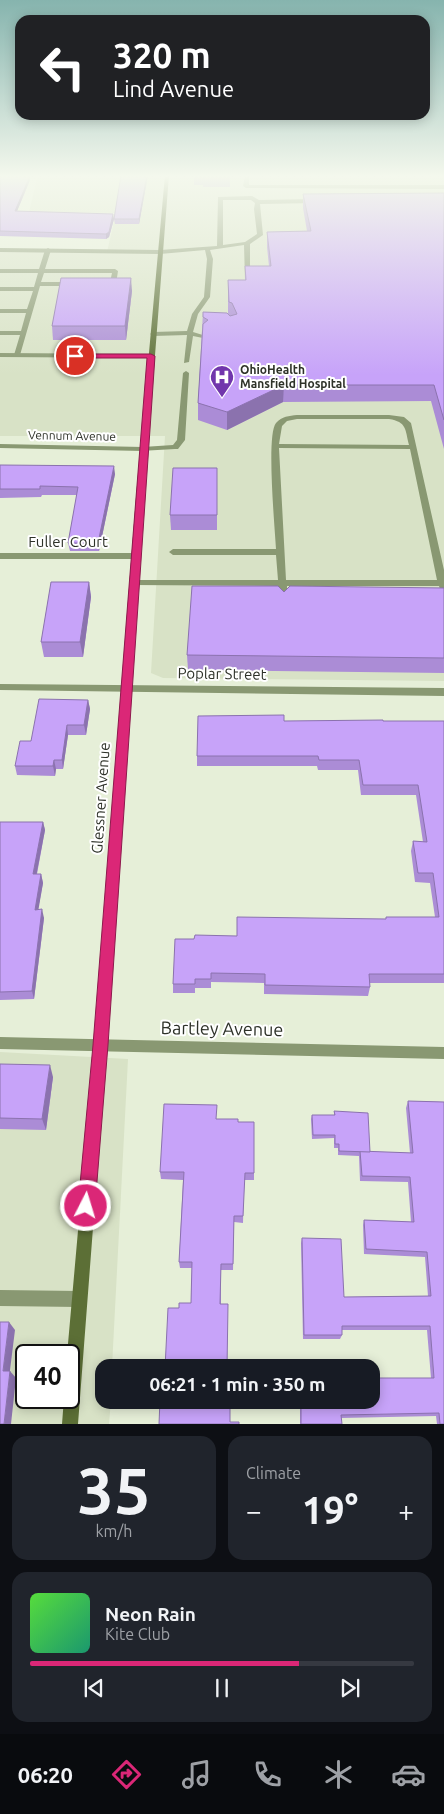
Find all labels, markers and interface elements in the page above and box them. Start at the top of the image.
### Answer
icon: left [30,35,95,100]
text: 320 m [113,35,211,75]
text: Lind Avenue [113,76,234,101]
pin [54,335,96,377]
icon: arrive [61,342,89,370]
place label: OhioHealth Mansfield Hospital [240,363,346,390]
hospital icon: OhioHealth Mansfield Hospital [209,364,235,398]
street label: Vennum Avenue [28,428,116,443]
street label: Fuller Court [28,533,108,550]
street label: Poplar Street [177,664,267,683]
street label: Glessner Avenue [88,742,113,854]
street label: Bartley Avenue [161,1017,284,1039]
position arrow [59,1179,111,1231]
speed limit sign: 40 [15,1344,80,1409]
text: 06:21 · 1 min · 350 m [150,1373,325,1395]
text: 35 [77,1453,151,1526]
text: Climate [246,1464,301,1482]
text: 19° [302,1489,358,1531]
text: − [246,1495,262,1526]
text: + [398,1495,414,1526]
text: km/h [96,1522,132,1540]
text: Neon Rain [105,1603,196,1625]
text: Kite Club [105,1625,170,1643]
icon: previous [80,1674,108,1702]
icon: pause [208,1674,236,1702]
icon: next [336,1674,364,1702]
icon: directions [109,1757,144,1792]
icon: music [179,1757,214,1792]
icon: phone [250,1757,285,1792]
icon: climate [321,1757,356,1792]
icon: car [391,1757,426,1792]
text: 06:20 [18,1762,73,1787]

